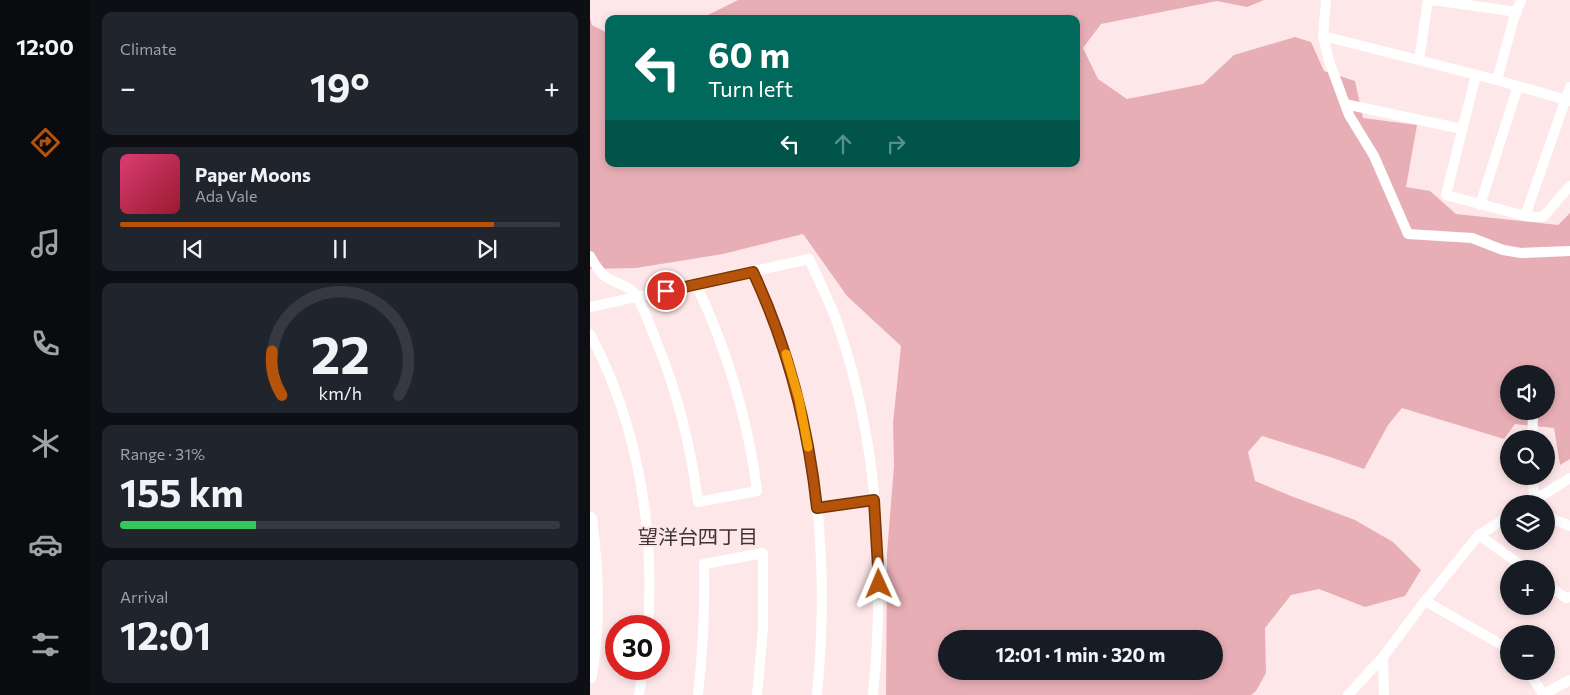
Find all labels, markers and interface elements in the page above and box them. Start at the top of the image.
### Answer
text: 60 m [708,32,790,75]
text: 12:00 [16,33,74,60]
icon: left [625,35,690,100]
text: Climate [120,39,176,58]
text: 19° [310,63,370,110]
text: − [120,70,136,104]
text: + [544,70,560,104]
text: Turn left [708,75,793,102]
icon: directions [28,125,63,160]
icon: left [776,130,804,158]
icon: ahead [829,130,857,158]
icon: right [882,130,910,158]
text: Paper Moons [195,163,311,186]
text: Ada Vale [195,186,257,205]
icon: music [28,226,63,261]
icon: previous [179,235,207,263]
icon: pause [326,235,354,263]
icon: next [473,235,501,263]
pin [645,270,687,312]
icon: arrive [652,277,680,305]
text: 22 [310,321,370,385]
icon: phone [28,326,63,361]
map controls [1500,365,1555,680]
button: sound [1500,365,1555,420]
text: km/h [318,382,362,404]
icon: climate [28,426,63,461]
button: search [1500,430,1555,485]
text: Range · 31% [120,444,205,463]
text: 155 km [120,468,244,515]
button: layers [1500,495,1555,550]
district label: 望洋台四丁目 [638,524,758,548]
icon: car [28,527,63,562]
position arrow [852,557,904,609]
button: + [1500,560,1555,615]
text: Arrival [120,587,168,606]
text: 12:01 [120,611,211,658]
speed limit sign: 30 [605,615,670,680]
button: − [1500,625,1555,680]
icon: filters [28,627,63,662]
text: 12:01 · 1 min · 320 m [996,643,1165,666]

